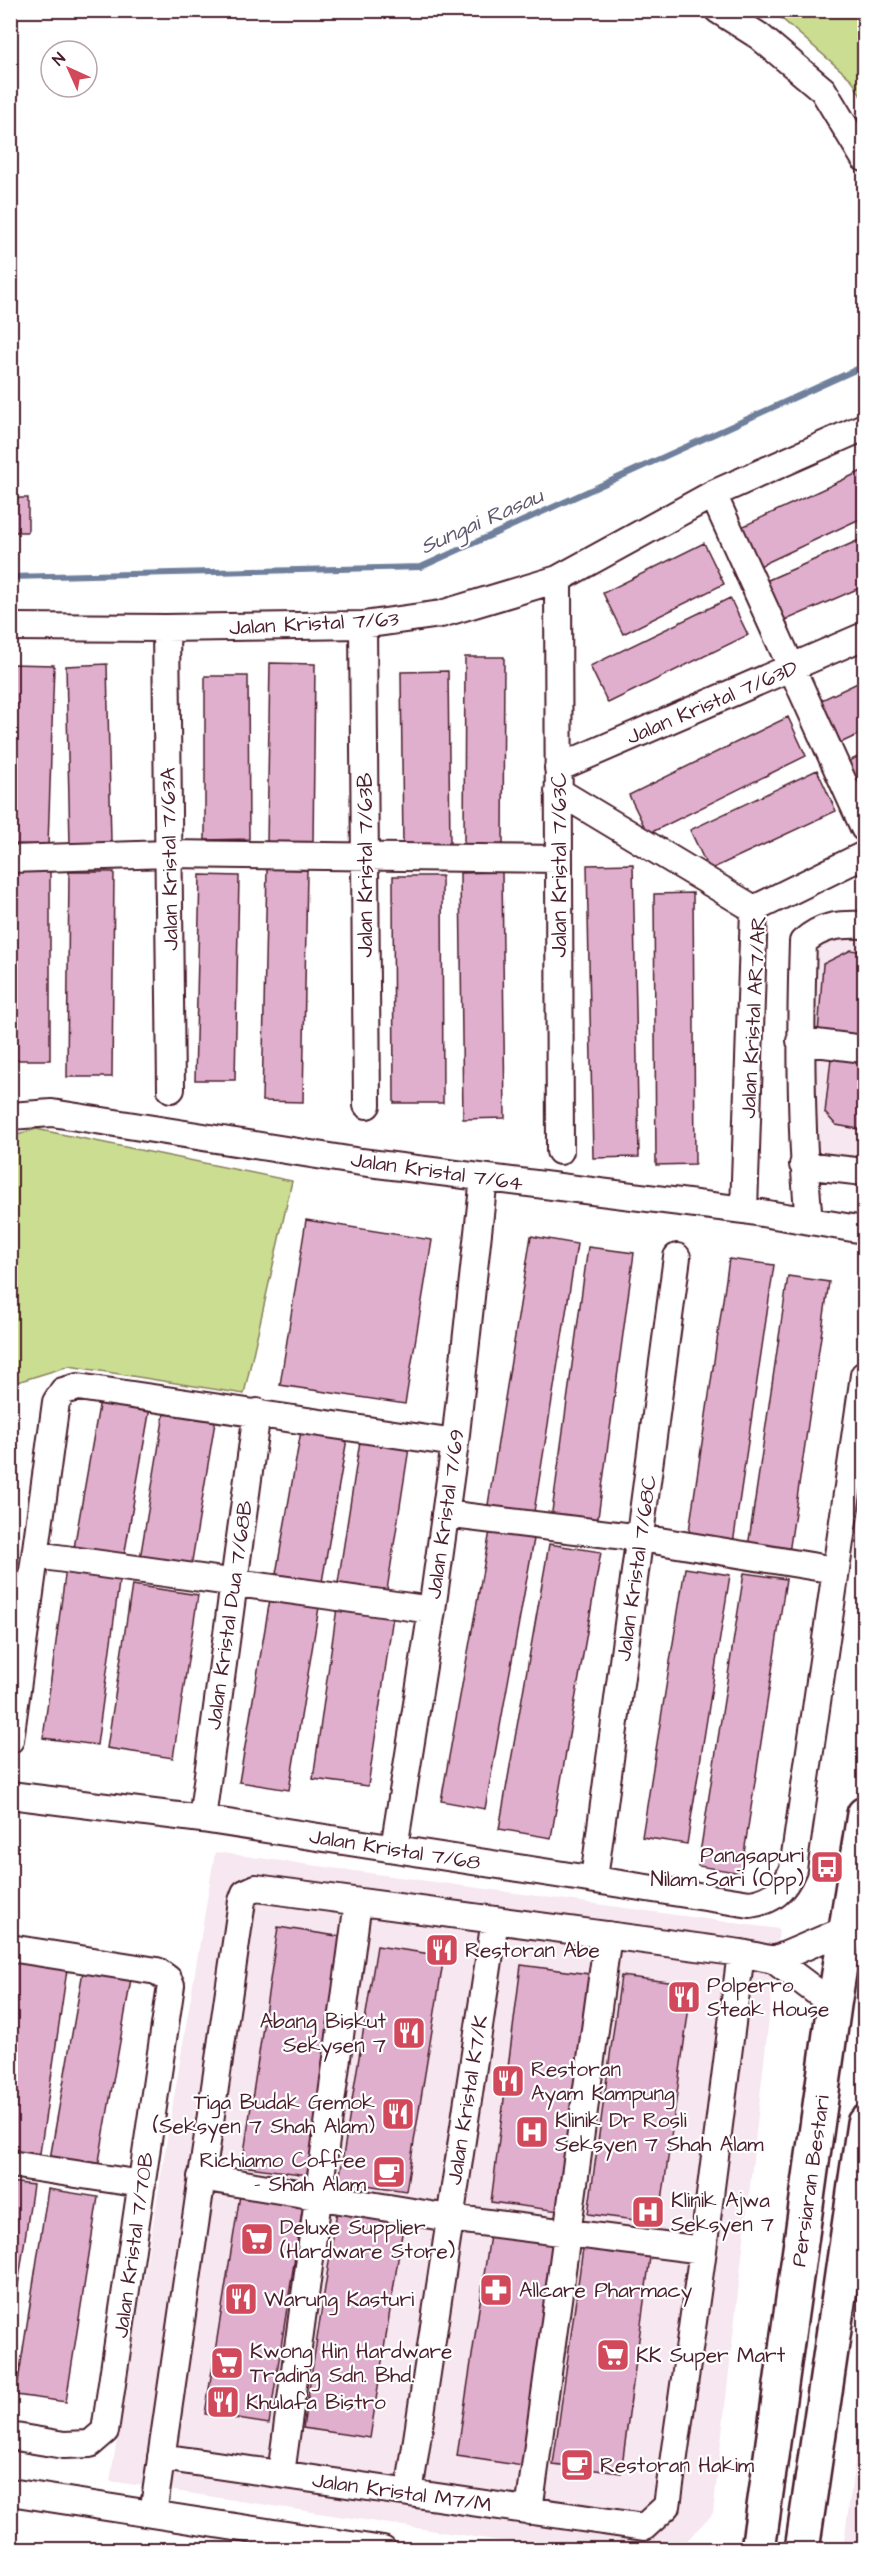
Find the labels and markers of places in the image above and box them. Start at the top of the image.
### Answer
place label: Pangsapuri Nilam Sari (Opp) [650,1841,804,1895]
bus stop icon: Pangsapuri Nilam Sari (Opp) [809,1849,845,1885]
restaurant icon: Restoran Abe [424,1932,460,1968]
place label: Restoran Abe [465,1936,600,1965]
place label: Polperro Steak House [707,1971,829,2024]
restaurant icon: Polperro Steak House [666,1979,702,2015]
place label: Abang Biskut Sekysen 7 [260,2007,387,2062]
restaurant icon: Abang Biskut Sekysen 7 [391,2015,427,2051]
place label: Restoran Ayam Kampung [531,2055,675,2110]
restaurant icon: Restoran Ayam Kampung [490,2063,526,2099]
place label: Tiga Budak Gemok (Seksyen 7 Shah Alam) [153,2088,375,2143]
restaurant icon: Tiga Budak Gemok (Seksyen 7 Shah Alam) [380,2096,416,2132]
place label: Klinik Dr Rosli Seksyen 7 Shah Alam [555,2106,764,2161]
hospital icon: Klinik Dr Rosli Seksyen 7 Shah Alam [514,2114,550,2150]
place label: Richiamo Coffee - Shah Alam [199,2146,367,2199]
cafe icon: Richiamo Coffee - Shah Alam [371,2154,407,2190]
place label: Klinik Ajwa Seksyen 7 [671,2186,774,2241]
hospital icon: Klinik Ajwa Seksyen 7 [630,2194,666,2230]
place label: Deluxe Supplier (Hardware Store) [280,2213,455,2266]
supermarket icon: Deluxe Supplier (Hardware Store) [239,2221,275,2257]
pharmacy icon: Allcare Pharmacy [478,2272,514,2308]
place label: Allcare Pharmacy [519,2276,693,2307]
restaurant icon: Warung Kasturi [223,2281,259,2317]
place label: Warung Kasturi [264,2285,414,2316]
place label: Kwong Hin Hardware Trading Sdn. Bhd. [250,2337,452,2392]
supermarket icon: KK Super Mart [595,2337,631,2373]
place label: KK Super Mart [636,2341,786,2371]
supermarket icon: Kwong Hin Hardware Trading Sdn. Bhd. [209,2345,245,2381]
restaurant icon: Khulafa Bistro [205,2384,241,2420]
place label: Khulafa Bistro [246,2388,386,2417]
cafe icon: Restoran Hakim [559,2447,595,2483]
place label: Restoran Hakim [600,2451,755,2480]

